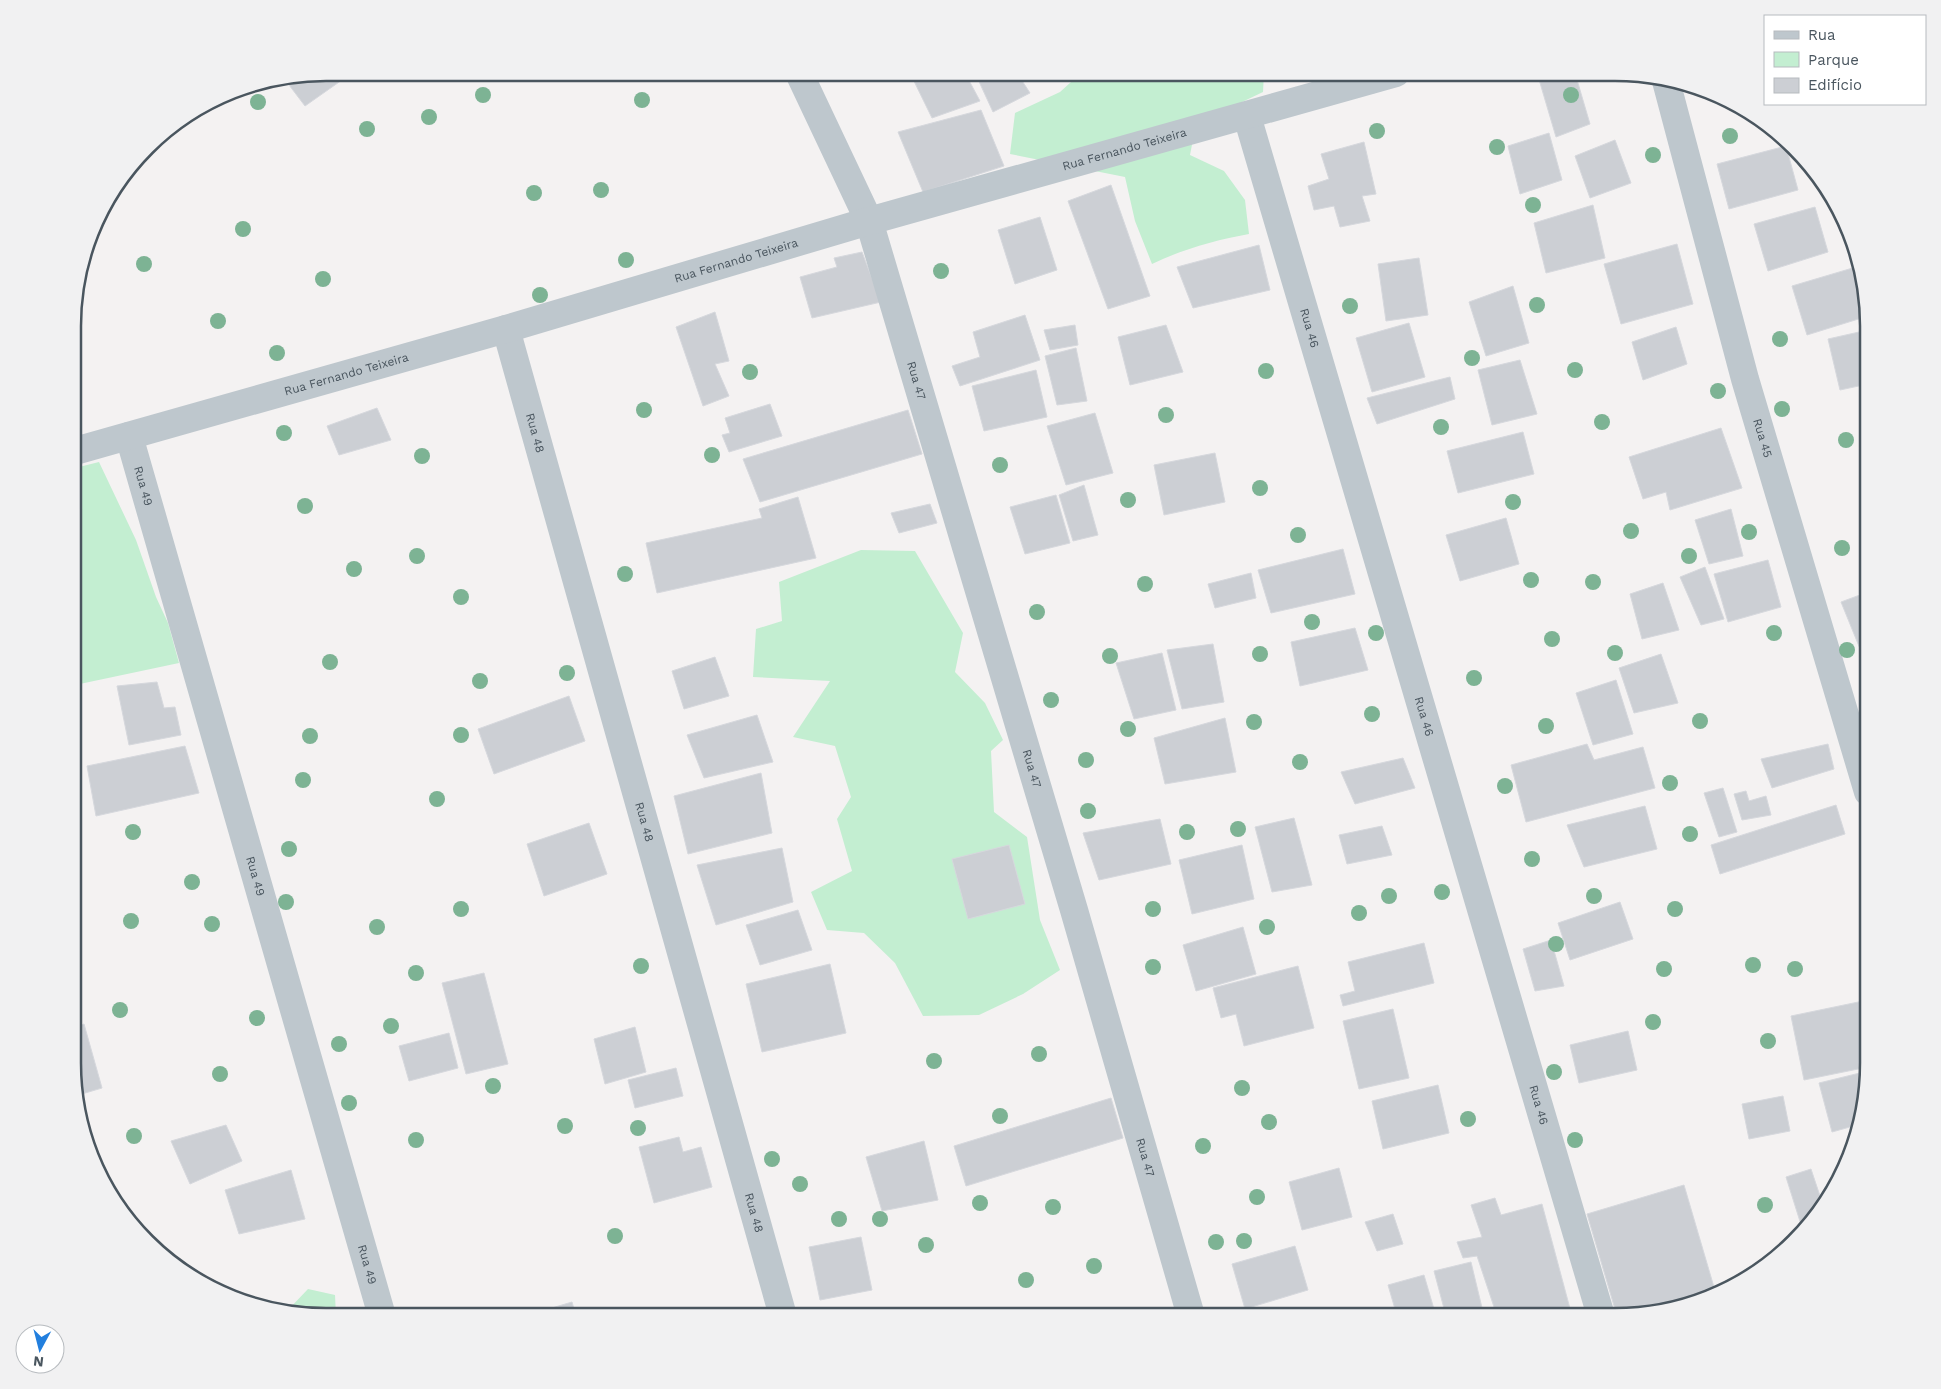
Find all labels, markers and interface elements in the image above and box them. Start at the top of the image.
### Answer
legend [1764,15,1926,105]
text: Rua [1808,26,1836,44]
text: Parque [1808,51,1859,69]
text: Edifício [1808,76,1862,94]
street label: Rua Fernando Teixeira [1061,125,1188,173]
street label: Rua Fernando Teixeira [673,235,800,286]
street label: Rua 46 [1297,307,1322,349]
street label: Rua Fernando Teixeira [283,350,410,398]
street label: Rua 47 [904,360,929,401]
street label: Rua 48 [523,412,547,454]
street label: Rua 45 [1750,417,1775,459]
street label: Rua 49 [131,465,156,507]
street label: Rua 46 [1412,695,1437,738]
street label: Rua 47 [1020,748,1044,790]
street label: Rua 48 [632,800,657,843]
street label: Rua 49 [243,855,268,898]
street label: Rua 46 [1526,1083,1551,1126]
street label: Rua 47 [1133,1137,1158,1178]
street label: Rua 48 [742,1191,766,1234]
street label: Rua 49 [355,1243,380,1286]
north arrow [15,1324,65,1374]
text: N [32,1353,45,1370]

